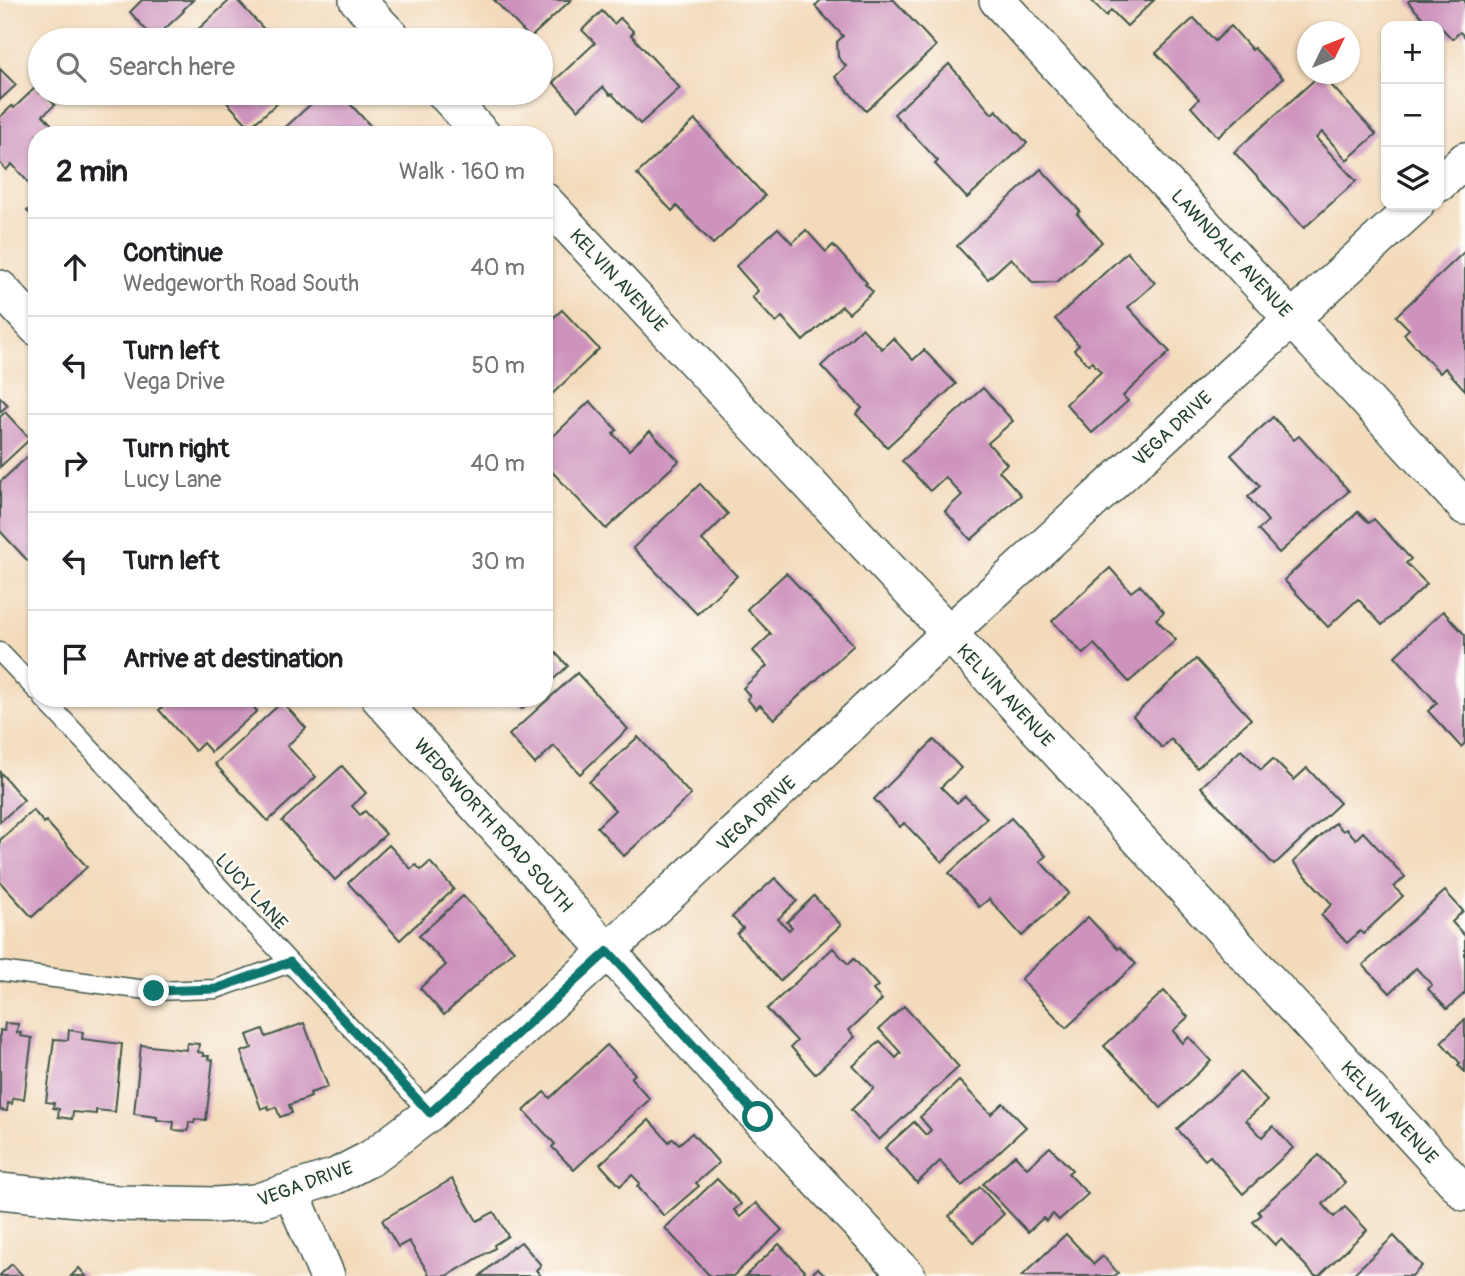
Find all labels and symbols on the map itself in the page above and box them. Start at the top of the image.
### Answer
north arrow [1297,21,1360,84]
street label: LAWNDALE AVENUE [1166,185,1297,323]
street label: KELVIN AVENUE [564,224,672,337]
street label: VEGA DRIVE [1128,386,1217,472]
street label: KELVIN AVENUE [951,639,1059,752]
street label: WEDGWORTH ROAD SOUTH [409,734,578,918]
street label: VEGA DRIVE [712,771,801,857]
street label: LUCY LANE [210,848,293,935]
route end [138,975,169,1006]
street label: KELVIN AVENUE [1335,1056,1443,1169]
route start [742,1101,773,1132]
street label: VEGA DRIVE [254,1156,356,1212]

